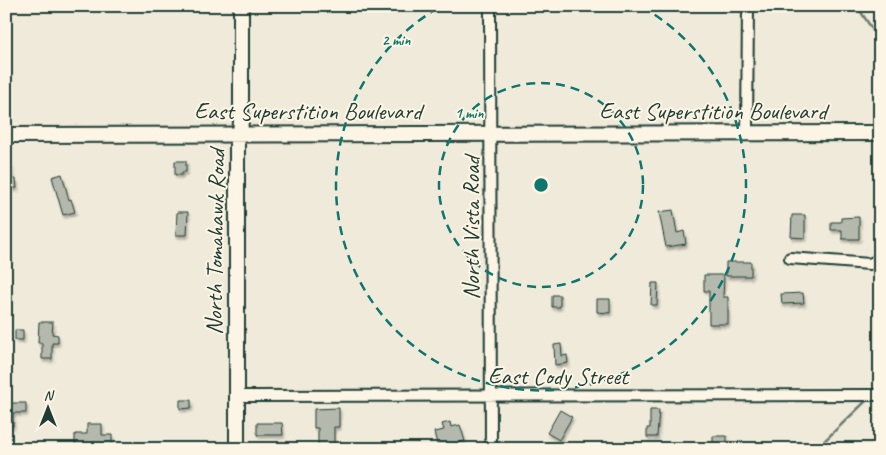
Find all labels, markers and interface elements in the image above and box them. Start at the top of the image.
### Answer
text: 2 min [382,31,411,50]
street label: East Superstition Boulevard [194,96,425,126]
street label: East Superstition Boulevard [599,96,830,126]
text: 1 min [455,104,484,123]
street label: North Tomahawk Road [198,145,232,335]
street label: North Vista Road [456,153,486,300]
centre of rings [532,176,550,194]
street label: East Cody Street [488,361,630,391]
north arrow [22,382,72,432]
text: N [44,387,55,404]

